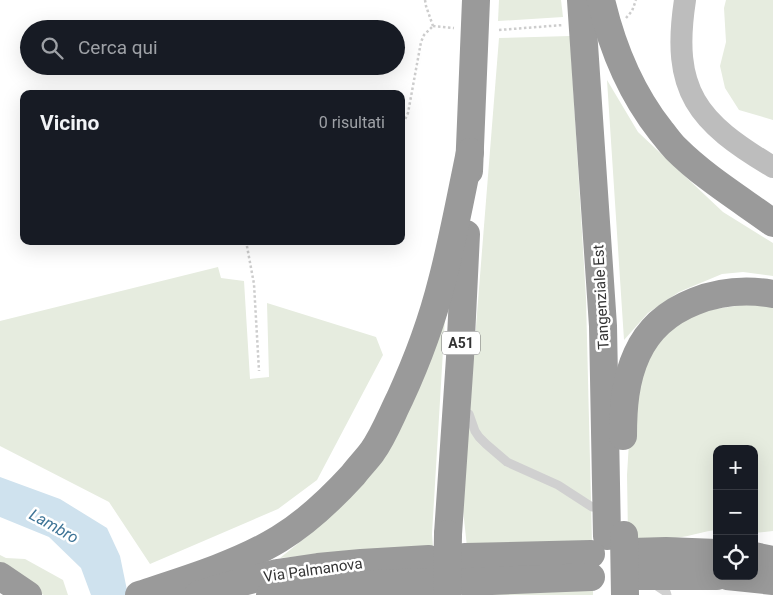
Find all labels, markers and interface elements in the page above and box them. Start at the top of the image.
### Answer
search box [20,20,405,75]
icon: search [38,34,66,62]
text: Cerca qui [78,36,158,59]
text: Vicino [40,111,99,135]
text: 0 risultati [319,113,385,132]
street label: Tangenziale Est [589,244,613,350]
road number: A51 [442,332,480,354]
map controls [713,445,758,580]
button: + [713,445,758,490]
button: − [713,490,758,535]
water label: Lambro [26,505,82,547]
button: locate [713,535,758,580]
street label: Via Palmanova [262,554,364,586]

